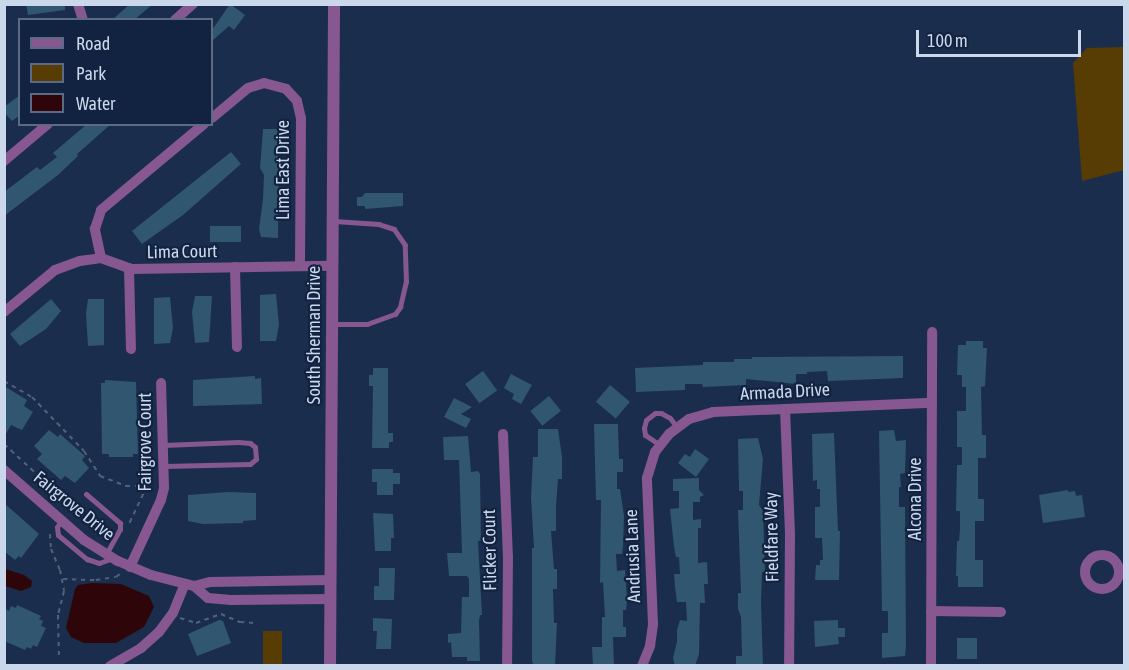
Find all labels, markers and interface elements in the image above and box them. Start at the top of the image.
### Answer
legend [18,18,213,126]
scale bar [919,18,1084,56]
text: 100 m [927,30,968,51]
text: Road [76,33,110,54]
text: Park [76,63,106,84]
text: Water [76,93,115,114]
street label: Lima East Drive [272,120,294,220]
street label: Lima Court [147,241,217,263]
street label: South Sherman Drive [303,266,325,404]
street label: Armada Drive [740,379,830,405]
street label: Fairgrove Court [134,393,156,491]
street label: Alcona Drive [904,457,926,541]
street label: Fairgrove Drive [29,467,119,545]
street label: Fieldfare Way [760,492,784,582]
street label: Flicker Court [478,509,502,591]
street label: Andrusia Lane [621,509,645,603]

